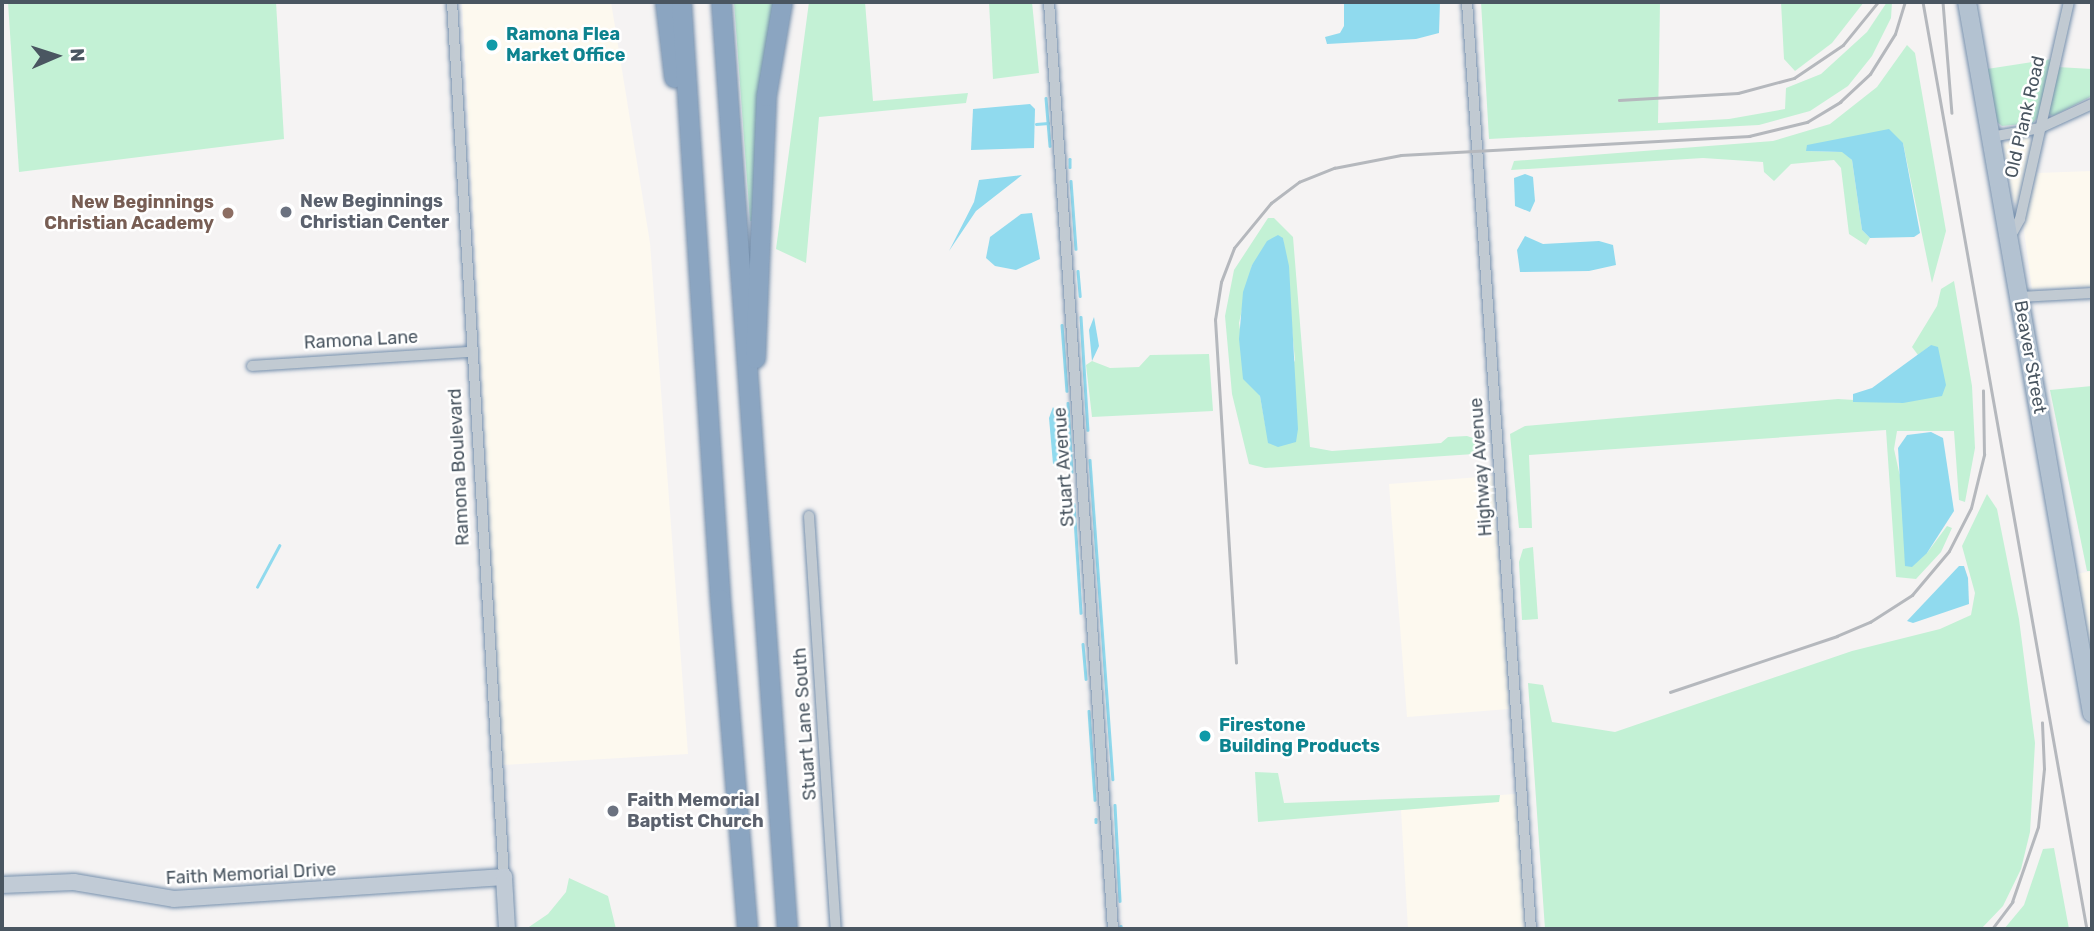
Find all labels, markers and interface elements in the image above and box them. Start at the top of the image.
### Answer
north arrow [21,21,91,91]
place label: Ramona Flea Market Office [506,24,626,66]
marker: Ramona Flea Market Office [484,37,500,53]
text: N [66,47,89,62]
street label: Old Plank Road [2000,54,2050,180]
place label: New Beginnings Christian Center [300,191,449,234]
place label: New Beginnings Christian Academy [44,192,214,234]
marker: New Beginnings Christian Center [278,204,294,220]
marker: New Beginnings Christian Academy [220,205,236,221]
street label: Beaver Street [2009,299,2051,415]
street label: Ramona Lane [303,326,419,354]
street label: Ramona Boulevard [444,388,474,546]
street label: Highway Avenue [1465,396,1497,538]
street label: Stuart Avenue [1049,406,1079,528]
street label: Stuart Lane South [789,647,821,801]
place label: Firestone Building Products [1219,715,1380,758]
marker: Firestone Building Products [1197,728,1213,744]
place label: Faith Memorial Baptist Church [627,790,764,832]
marker: Faith Memorial Baptist Church [605,803,621,819]
street label: Faith Memorial Drive [165,859,337,889]

